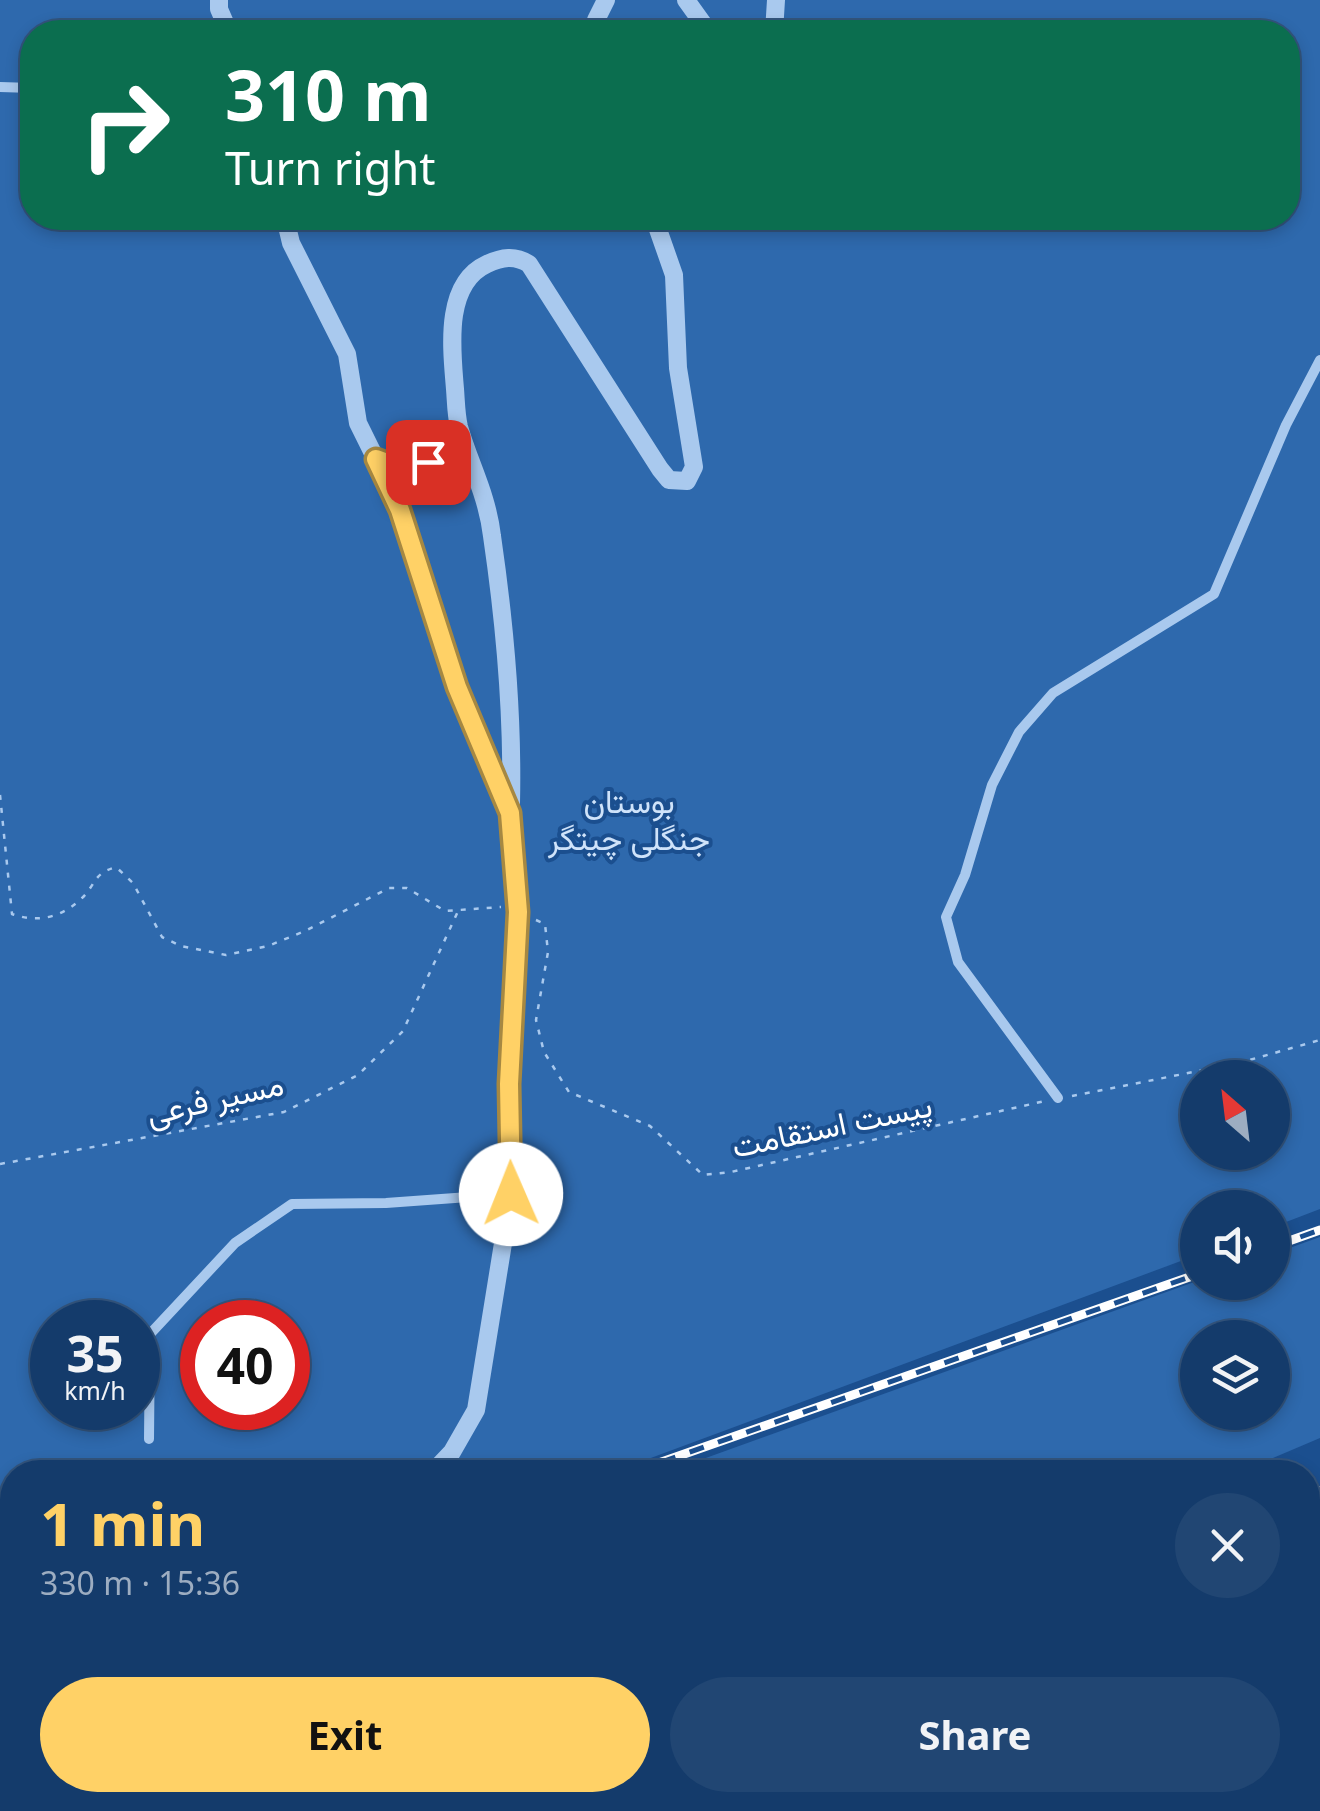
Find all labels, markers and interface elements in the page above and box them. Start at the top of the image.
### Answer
text: 310 m [225,46,432,142]
icon: right [60,60,190,190]
text: Turn right [225,137,436,198]
pin [386,420,471,505]
icon: arrive [401,435,456,490]
park label: بوستان جنگلی چیتگر [547,779,710,861]
north arrow [1180,1060,1290,1170]
map controls [1180,1060,1290,1430]
street label: مسیر فرعی [142,1061,287,1134]
street label: پیست استقامت [728,1082,936,1169]
position arrow [459,1142,563,1246]
button: sound [1180,1190,1290,1300]
speed limit sign: 40 [180,1300,310,1430]
text: 35 [66,1319,124,1387]
button: layers [1180,1320,1290,1430]
text: km/h [64,1373,126,1407]
text: 1 min [40,1482,205,1564]
button: close [1175,1493,1280,1598]
text: 330 m · 15:36 [40,1561,240,1604]
button: Exit [40,1677,650,1792]
button: Share [670,1677,1280,1792]

